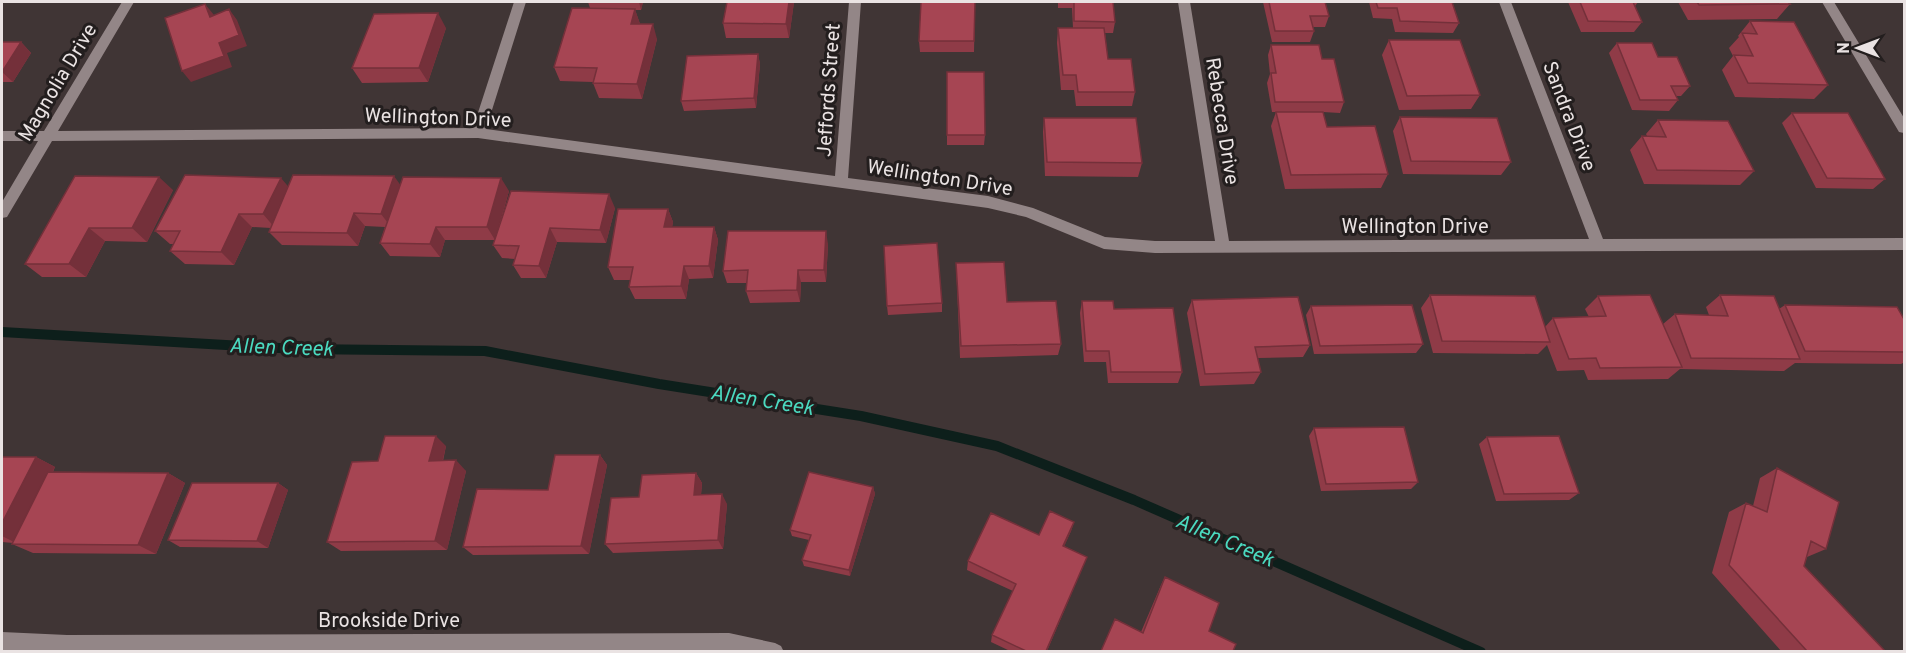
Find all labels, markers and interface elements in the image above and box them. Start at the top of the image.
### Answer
north arrow [1828,18,1888,78]
street label: Magnolia Drive [13,19,104,147]
street label: Jeffords Street [812,22,848,158]
text: N [1835,42,1855,54]
street label: Rebecca Drive [1198,56,1244,187]
street label: Sandra Drive [1535,58,1601,175]
street label: Wellington Drive [364,103,512,135]
street label: Wellington Drive [865,155,1014,203]
street label: Wellington Drive [1341,215,1489,241]
water label: Allen Creek [228,333,334,364]
water label: Allen Creek [708,380,816,423]
water label: Allen Creek [1171,509,1278,574]
street label: Brookside Drive [318,609,460,635]

